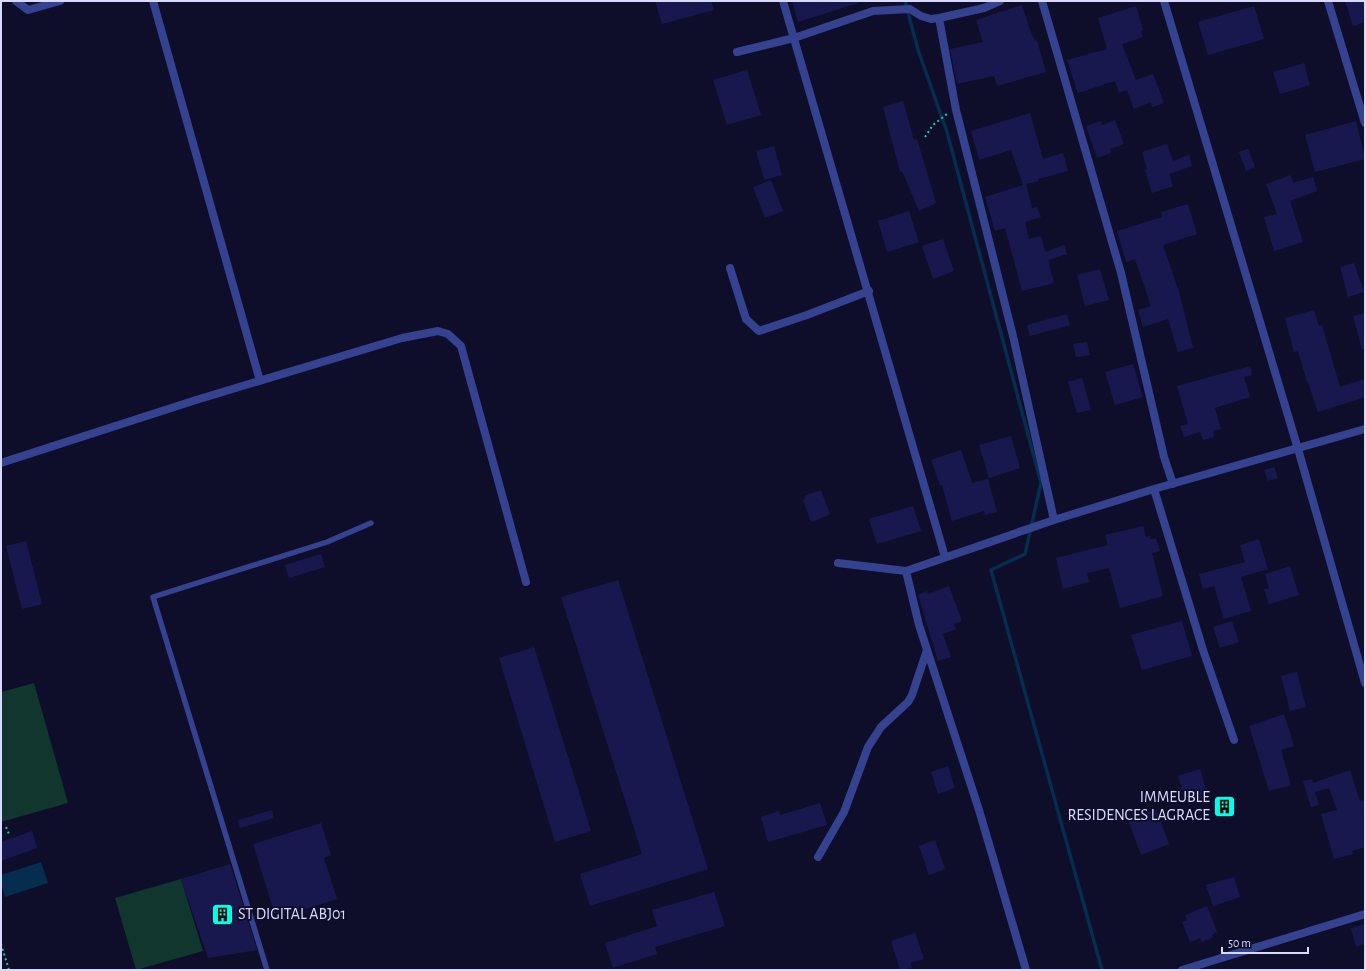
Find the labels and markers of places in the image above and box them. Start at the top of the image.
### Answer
place label: IMMEUBLE RESIDENCES LAGRACE [1067,789,1210,823]
building icon: IMMEUBLE RESIDENCES LAGRACE [1212,793,1238,819]
building icon: ST DIGITAL ABJ01 [209,901,235,927]
place label: ST DIGITAL ABJ01 [238,906,346,922]

